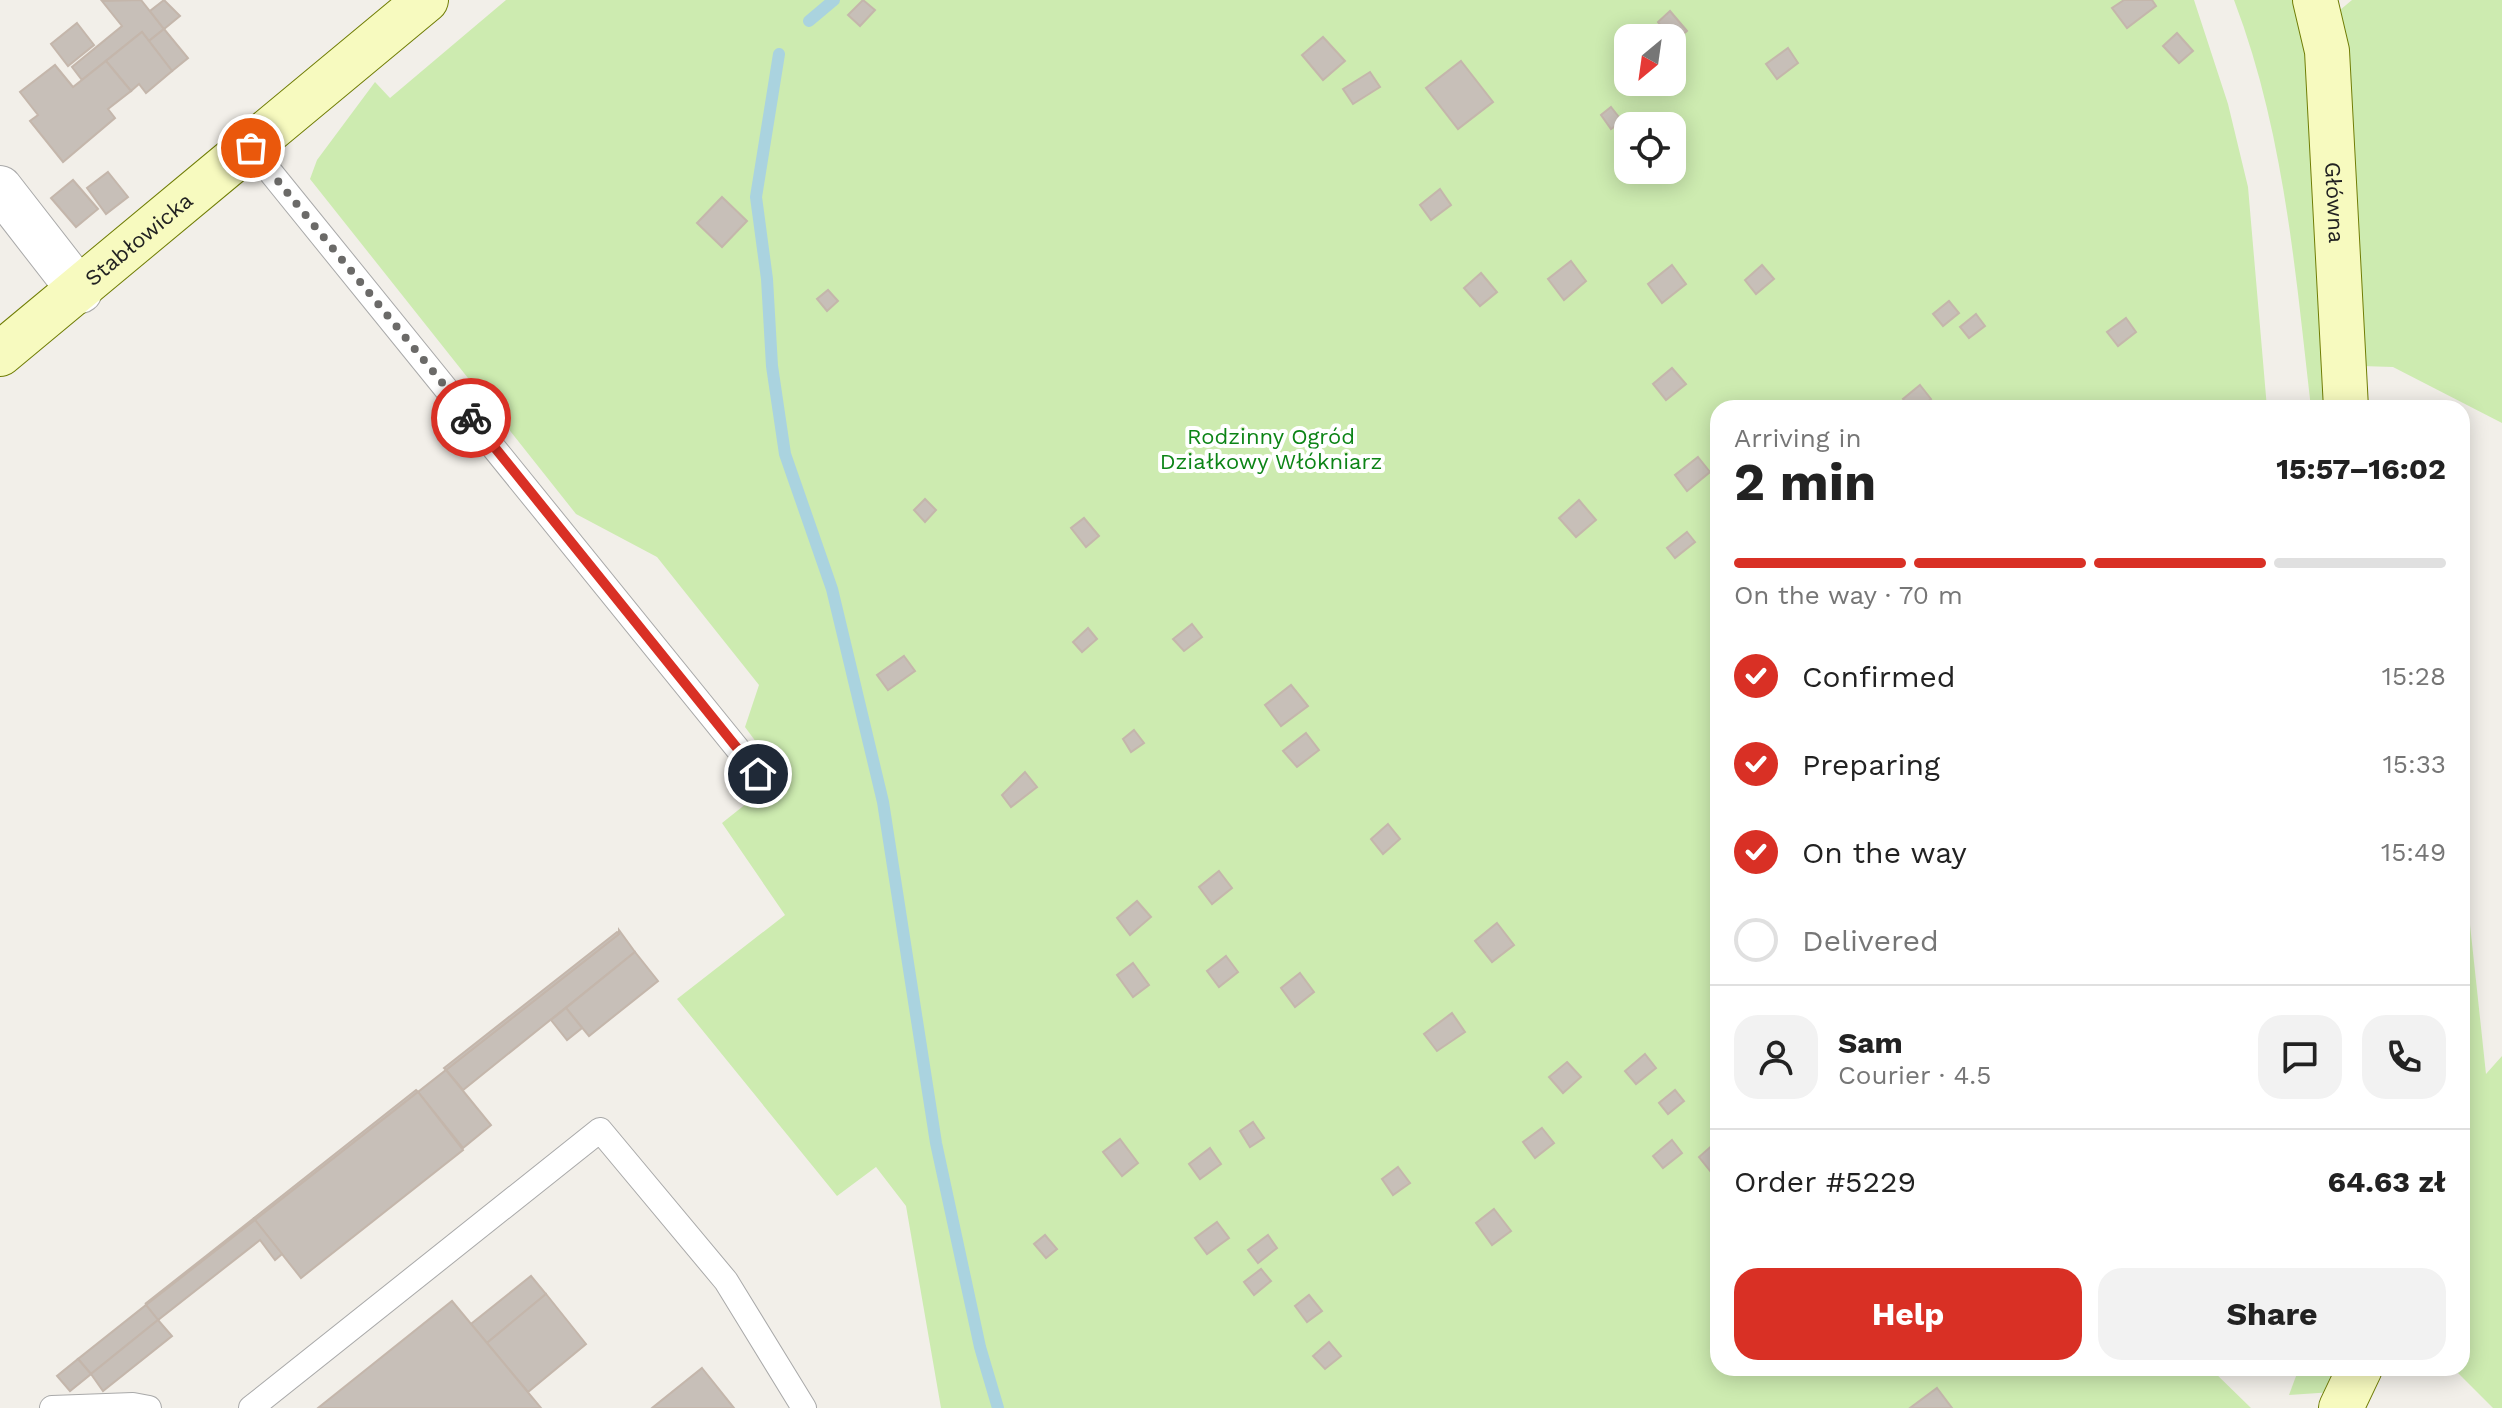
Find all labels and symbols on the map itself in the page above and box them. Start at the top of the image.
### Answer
north arrow [1614,24,1686,96]
pin [217,114,285,182]
street label: Główna [2320,161,2349,244]
street label: Stabłowicka [80,188,197,291]
courier [431,378,511,458]
park label: Rodzinny Ogród Działkowy Włókniarz [1160,424,1382,474]
pin [724,740,792,808]

